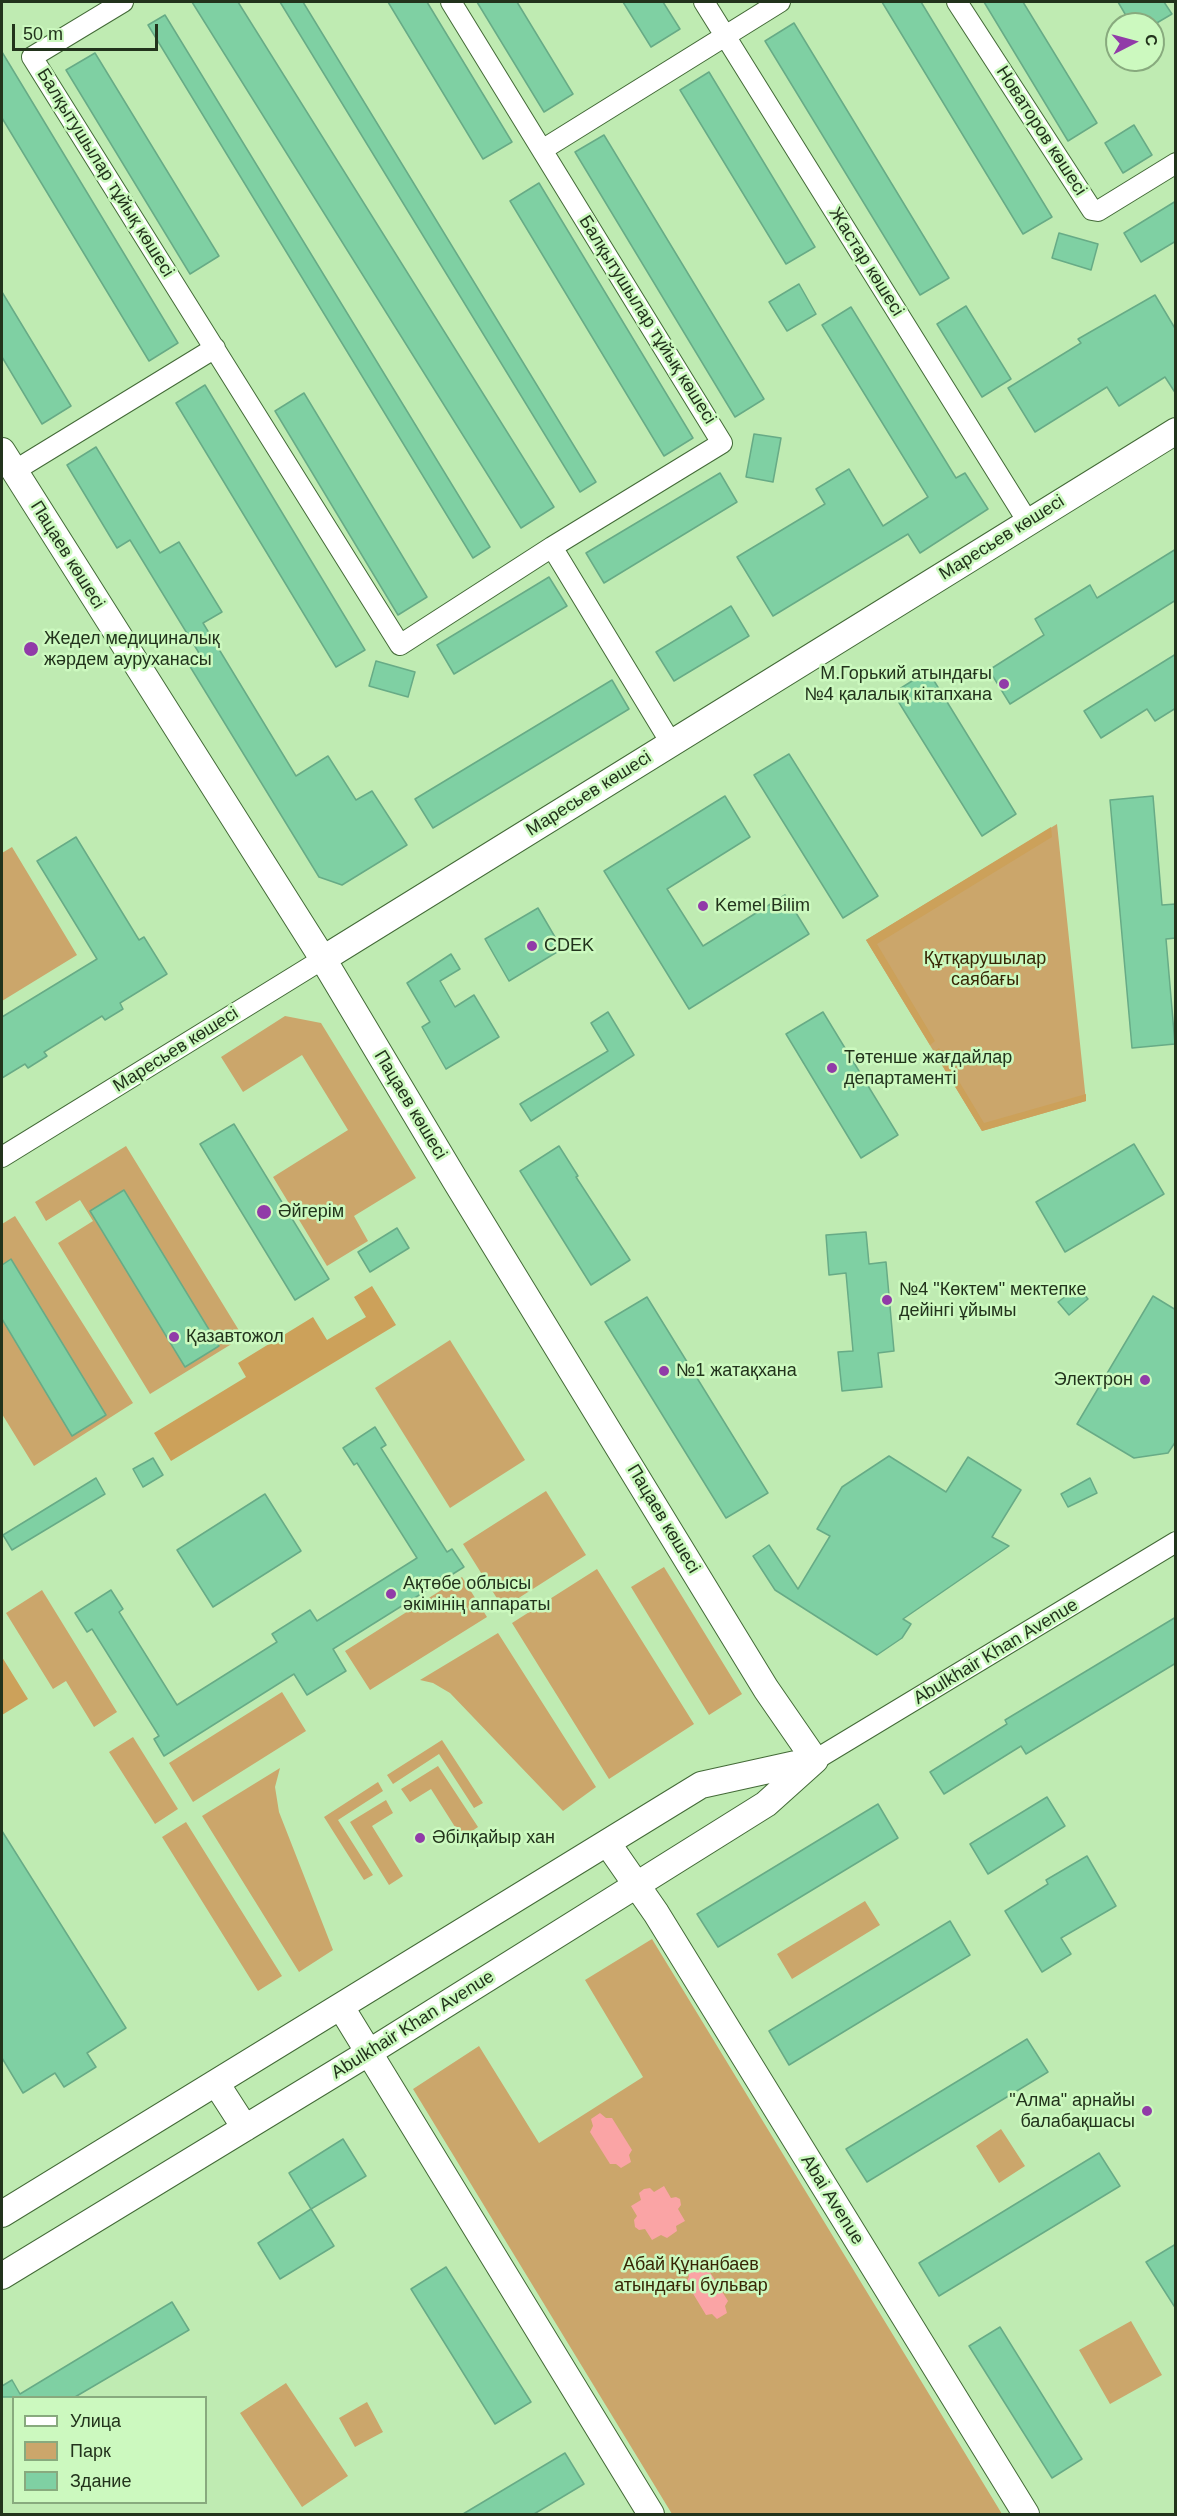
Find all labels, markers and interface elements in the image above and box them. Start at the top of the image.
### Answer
scale bar [15,12,160,50]
north arrow [1105,12,1165,72]
text: 50 m [23,24,63,44]
text: С [1142,34,1160,47]
street label: Новаторов көшесі [991,62,1091,200]
street label: Балқытушылар тұйық көшесі [32,65,178,281]
street label: Жастар көшесі [824,204,908,320]
street label: Балқытушылар тұйық көшесі [574,212,720,428]
street label: Маресьев көшесі [935,491,1069,585]
street label: Пацаев көшесі [25,497,109,613]
place label: Жедел медициналық жәрдем ауруханасы [44,628,220,670]
marker: Жедел медициналық жәрдем ауруханасы [22,640,40,658]
place label: М.Горький атындағы №4 қалалық кітапхана [805,663,992,706]
marker: М.Горький атындағы №4 қалалық кітапхана [997,677,1011,691]
street label: Маресьев көшесі [522,747,656,841]
place label: Kemel Bilim [715,895,810,917]
marker: Kemel Bilim [696,899,710,913]
place label: CDEK [544,935,594,957]
marker: CDEK [525,939,539,953]
park label: Құтқарушылар саябағы [924,948,1046,990]
street label: Маресьев көшесі [109,1003,243,1097]
street label: Пацаев көшесі [369,1047,451,1163]
place label: Төтенше жағдайлар департаменті [844,1047,1012,1090]
marker: Төтенше жағдайлар департаменті [825,1061,839,1075]
place label: Әйгерім [278,1201,344,1223]
marker: Әйгерім [255,1203,273,1221]
place label: №4 "Көктем" мектепке дейінгі ұйымы [899,1279,1086,1322]
marker: №4 "Көктем" мектепке дейінгі ұйымы [880,1293,894,1307]
place label: Қазавтожол [186,1326,284,1348]
marker: Қазавтожол [167,1330,181,1344]
place label: №1 жатақхана [676,1360,797,1382]
marker: №1 жатақхана [657,1364,671,1378]
place label: Электрон [1054,1369,1133,1391]
marker: Электрон [1138,1373,1152,1387]
street label: Пацаев көшесі [622,1461,704,1577]
place label: Ақтөбе облысы әкімінің аппараты [403,1573,550,1616]
marker: Ақтөбе облысы әкімінің аппараты [384,1587,398,1601]
street label: Abulkhair Khan Avenue [910,1594,1082,1710]
place label: Әбілқайыр хан [432,1827,555,1849]
marker: Әбілқайыр хан [413,1831,427,1845]
street label: Abulkhair Khan Avenue [328,1966,498,2084]
place label: "Алма" арнайы балабақшасы [1009,2090,1135,2132]
marker: "Алма" арнайы балабақшасы [1140,2104,1154,2118]
street label: Abai Avenue [796,2151,868,2249]
park label: Абай Құнанбаев атындағы бульвар [614,2254,768,2296]
legend [12,2396,207,2504]
text: Улица [70,2411,121,2431]
text: Парк [70,2441,111,2461]
text: Здание [70,2471,131,2491]

